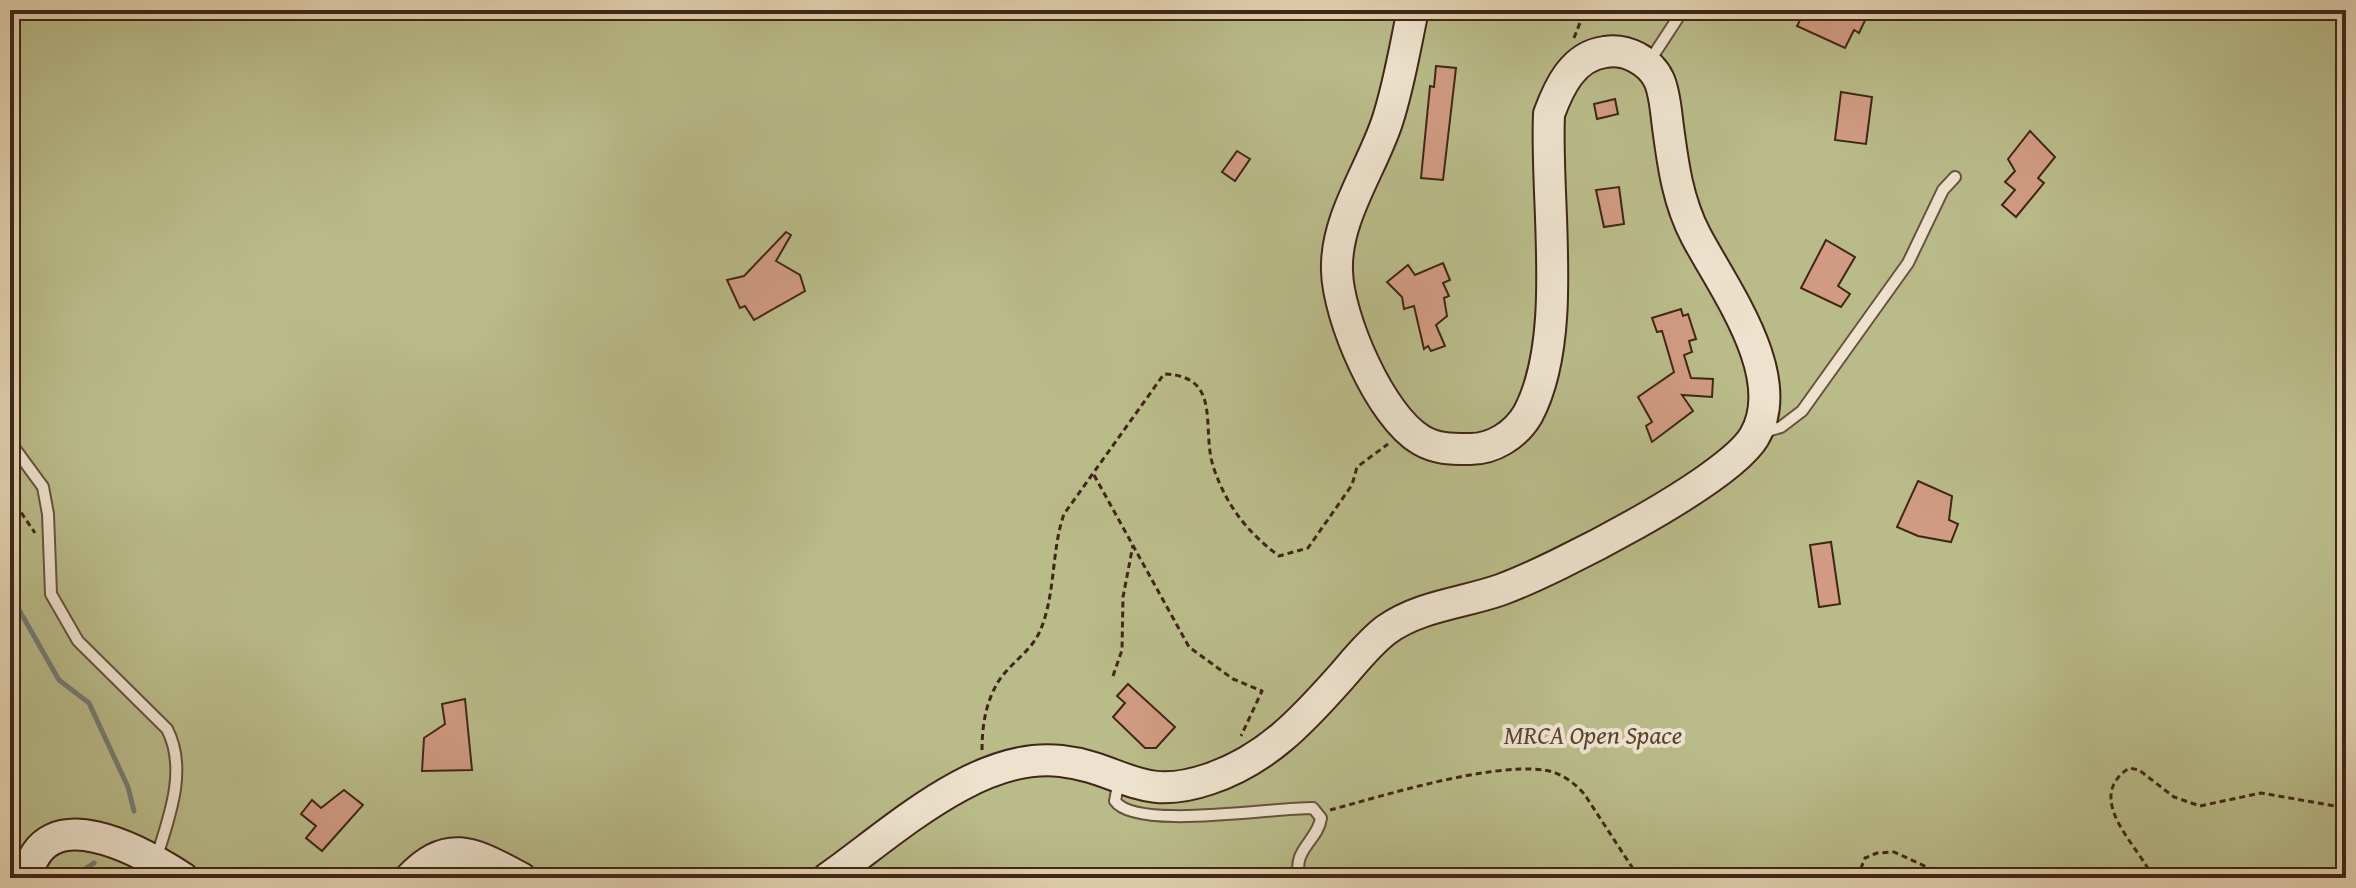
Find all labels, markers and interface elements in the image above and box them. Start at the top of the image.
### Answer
park label: MRCA Open Space [1504,715,1682,754]

